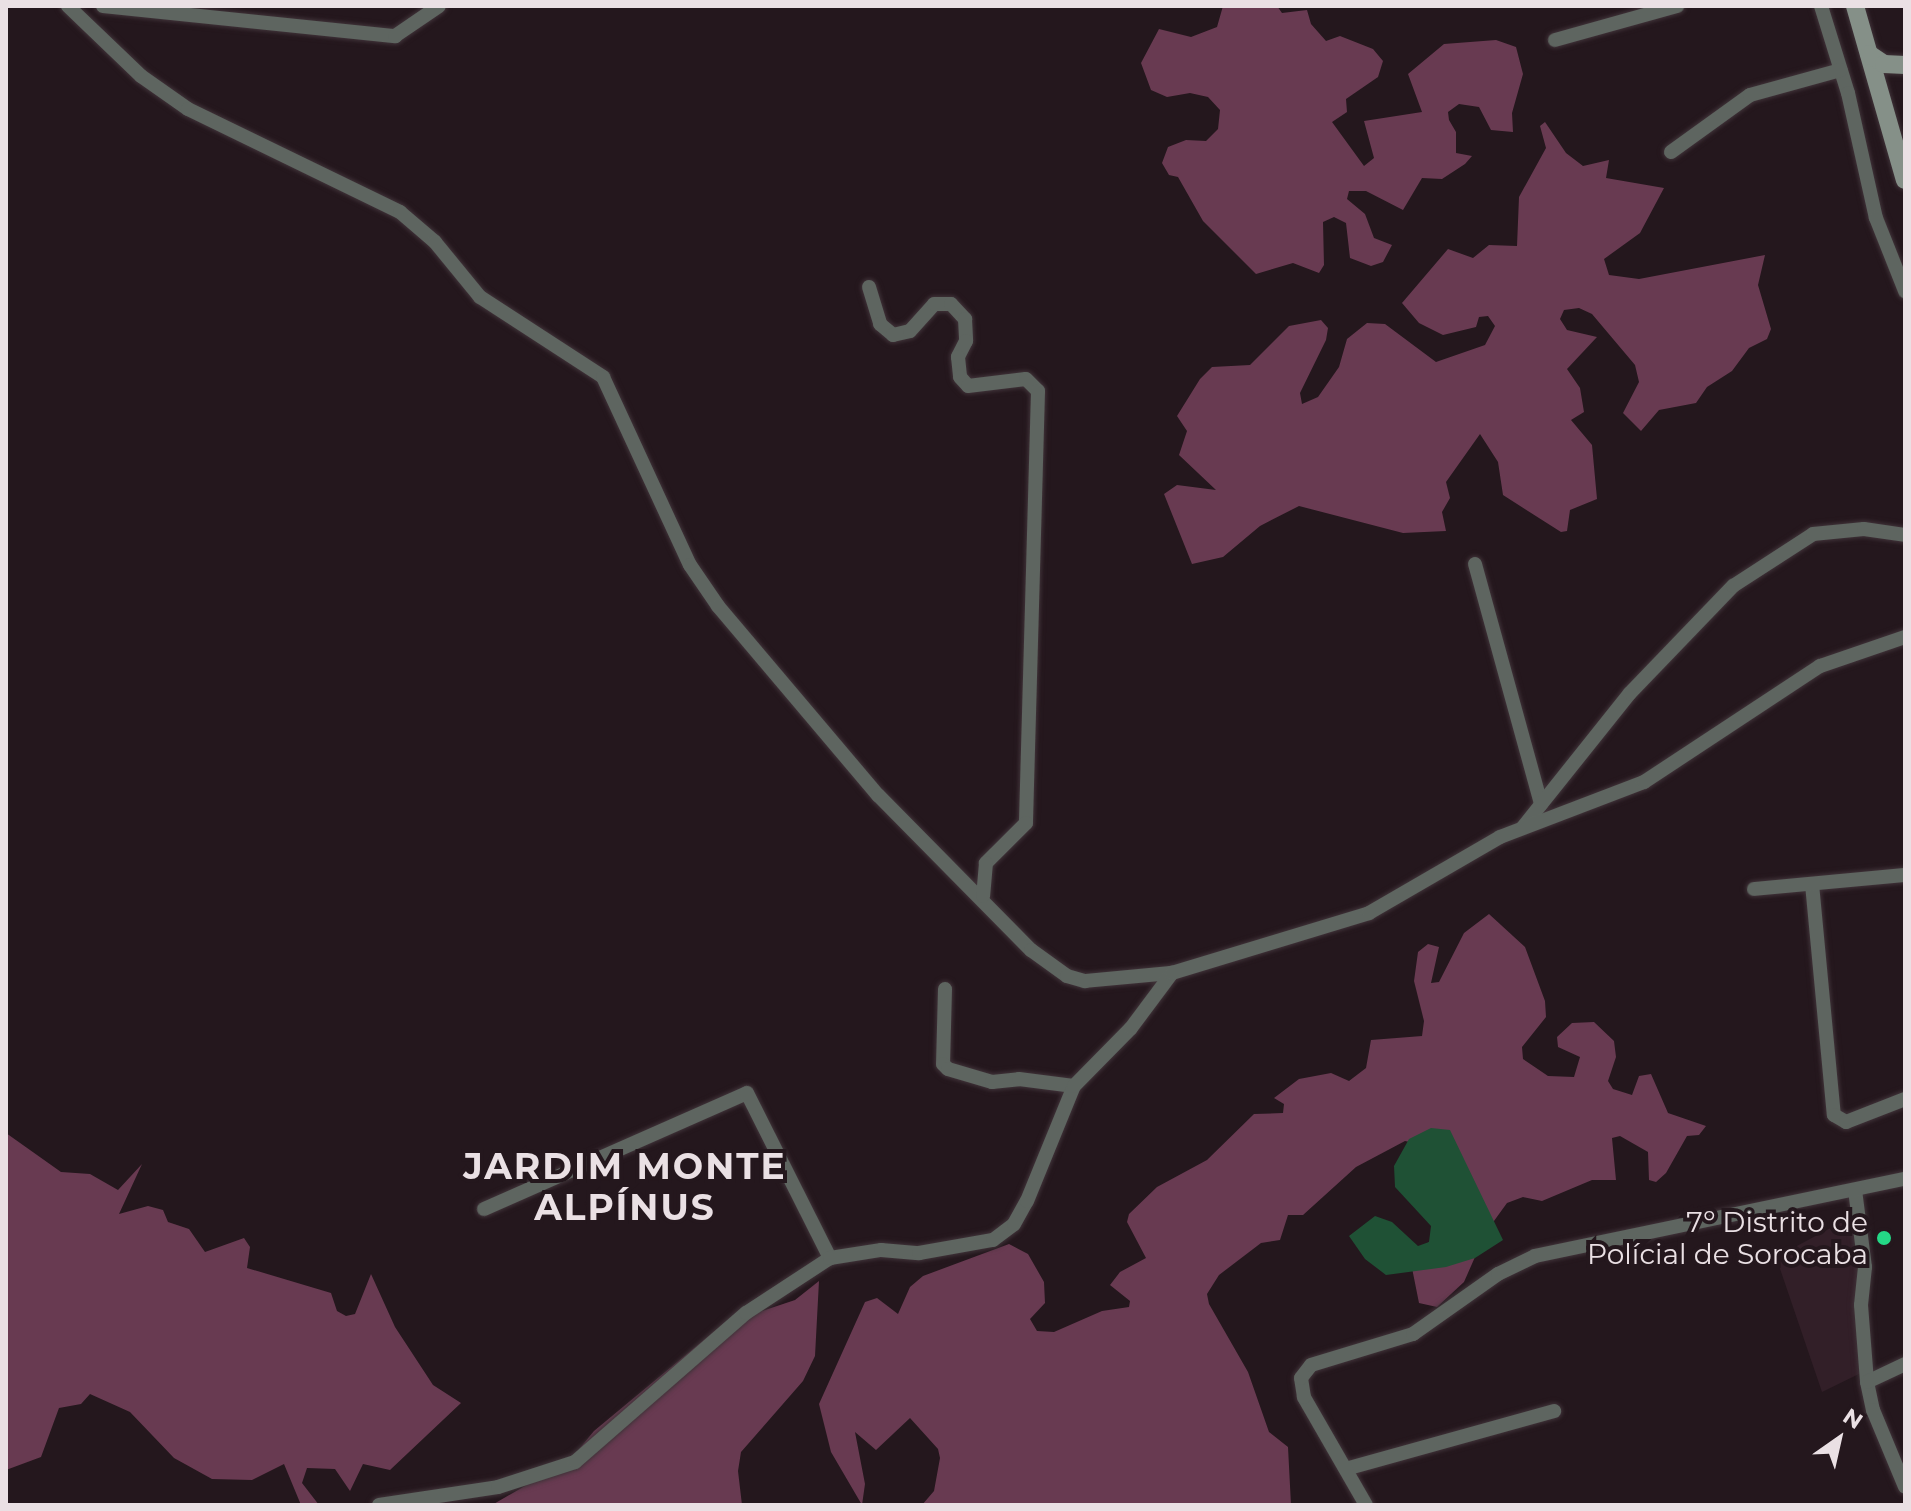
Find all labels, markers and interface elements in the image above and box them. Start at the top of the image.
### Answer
district label: JARDIM MONTE ALPÍNUS [463,1144,787,1229]
place label: 7º Distrito de Polícial de Sorocaba [1587,1205,1868,1271]
marker: 7º Distrito de Polícial de Sorocaba [1875,1229,1893,1247]
north arrow [1799,1399,1879,1479]
text: N [1838,1403,1868,1435]

